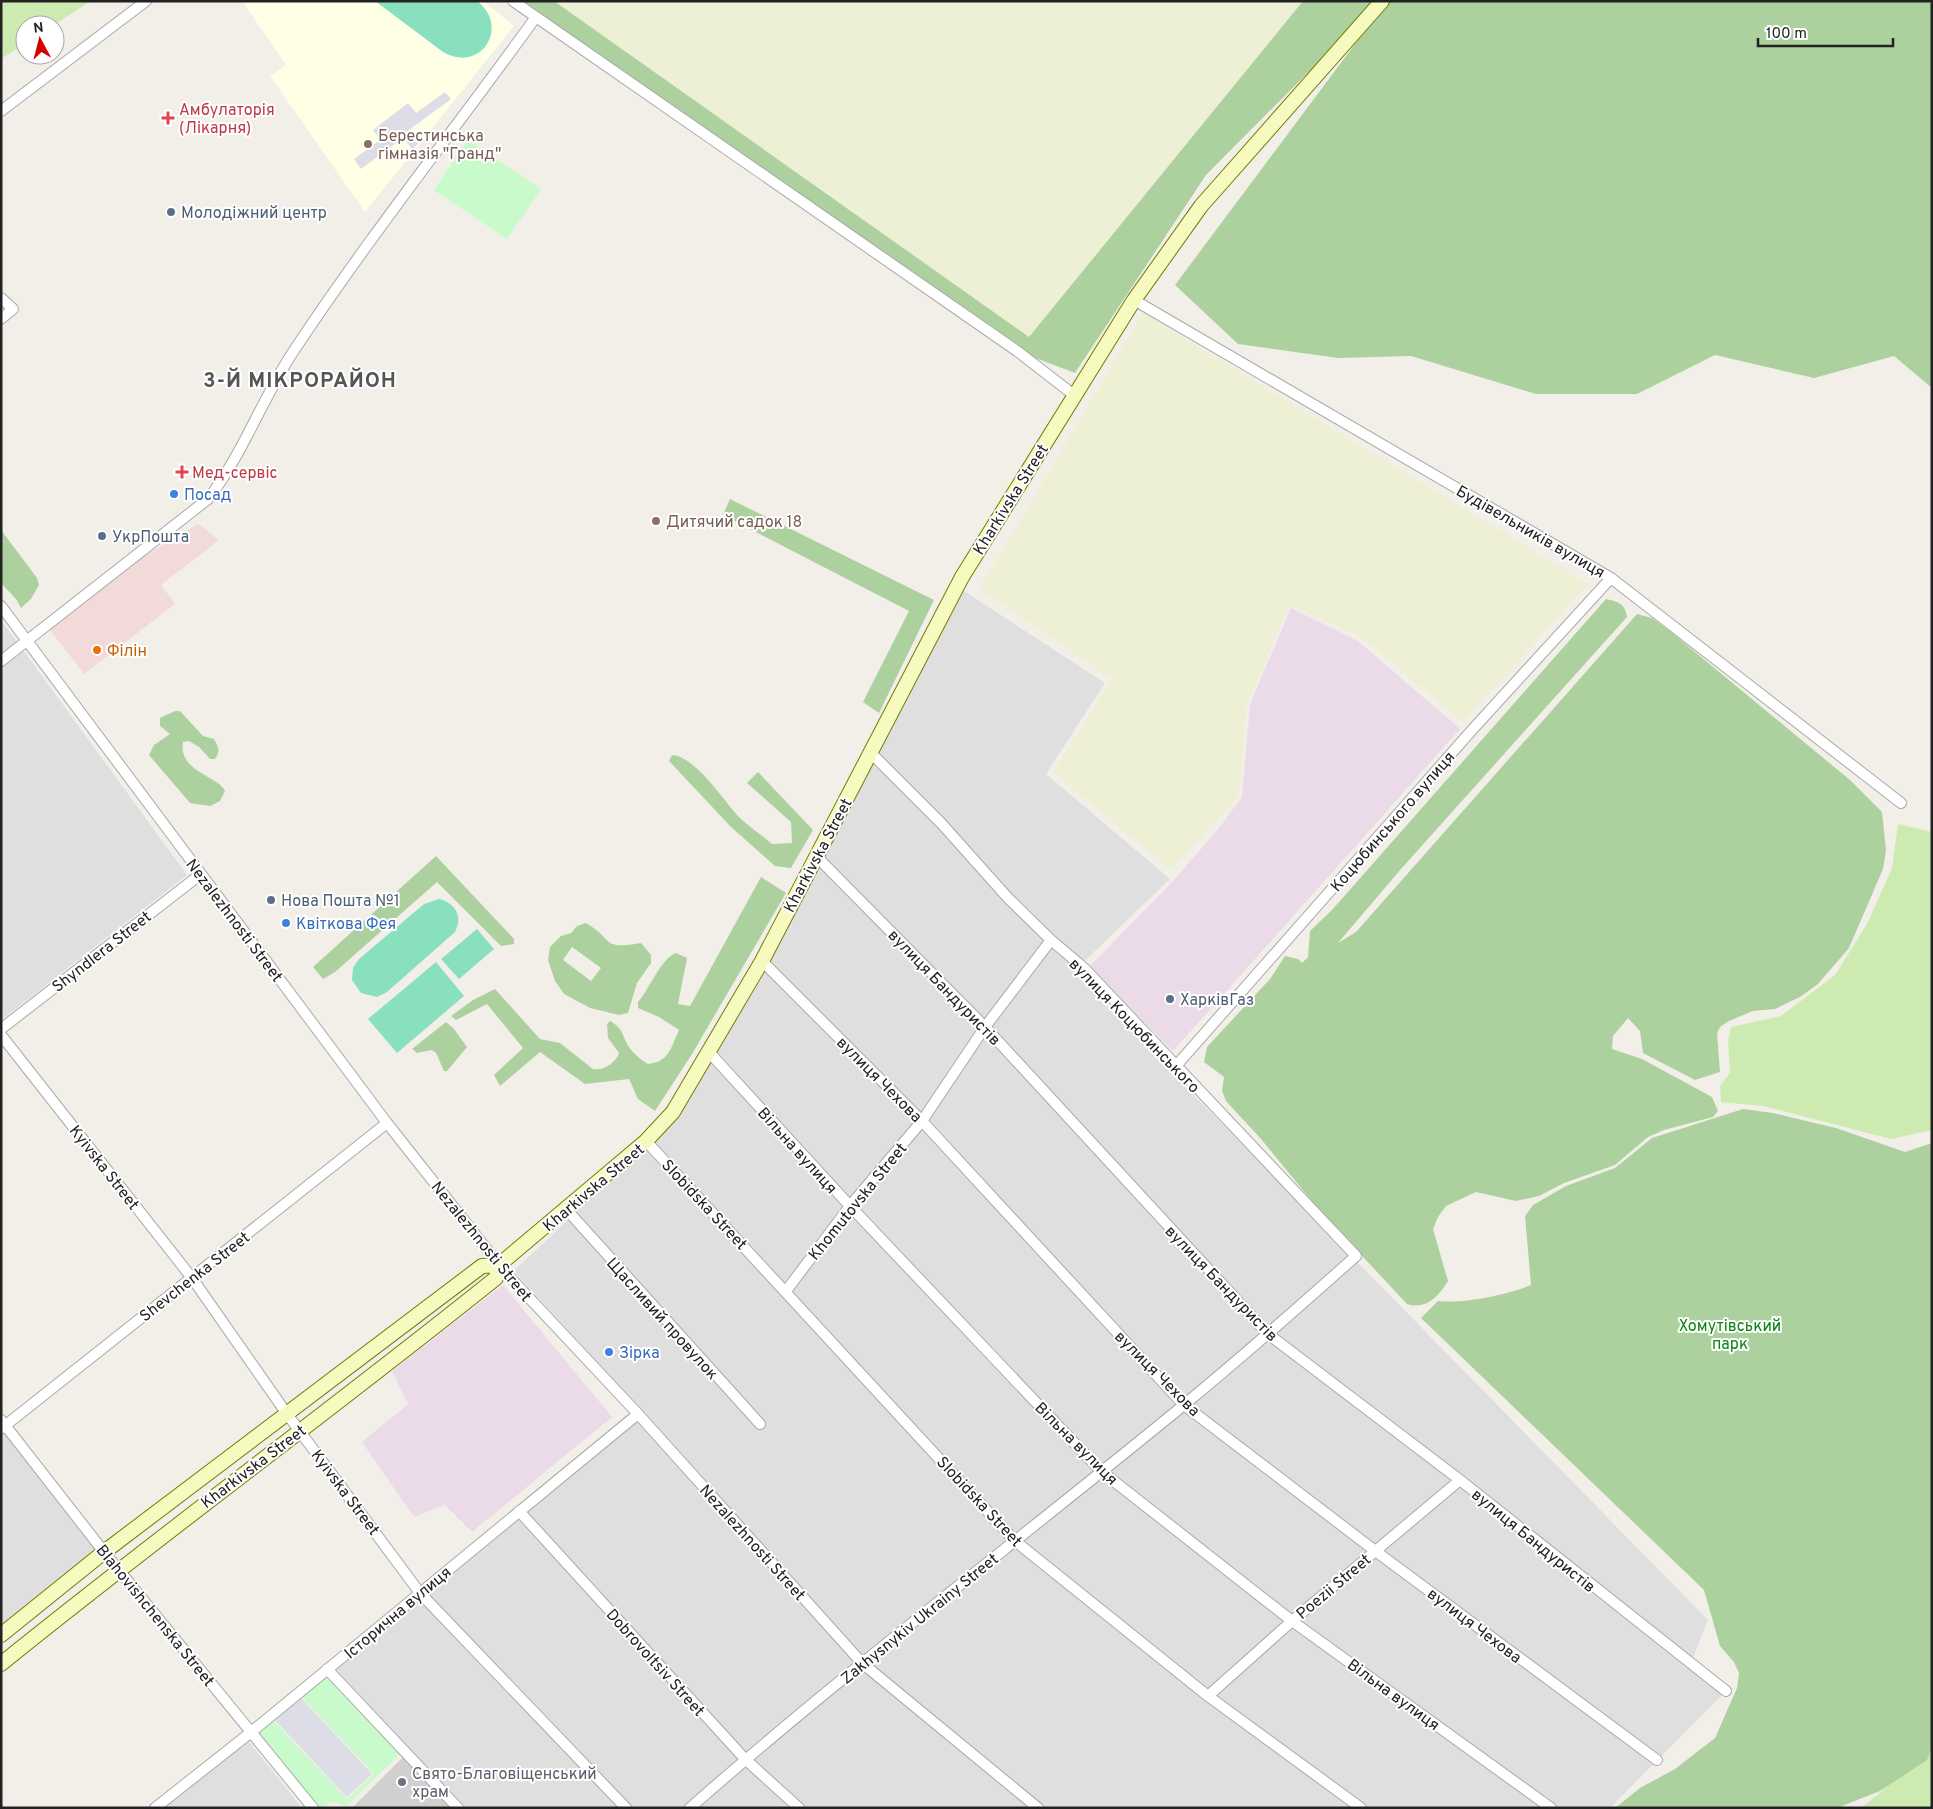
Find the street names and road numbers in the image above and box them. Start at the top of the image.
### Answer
street label: Kharkivska Street [970,441,1054,559]
street label: Будівельників вулиця [1452,482,1608,584]
street label: Коцюбинського вулиця [1327,748,1460,897]
street label: Kharkivska Street [780,795,857,917]
street label: Nezalezhnosti Street [181,856,286,987]
street label: Shyndlera Street [49,908,156,998]
street label: вулиця Бандуристів [883,926,1004,1051]
street label: вулиця Коцюбинського [1064,955,1203,1098]
street label: вулиця Чехова [832,1033,926,1127]
street label: Вільна вулиця [752,1104,841,1199]
street label: Kyivska Street [64,1122,143,1215]
street label: Khomutovska Street [805,1139,912,1265]
street label: Kharkivska Street [539,1140,649,1237]
street label: Slobidska Street [656,1156,751,1255]
street label: Nezalezhnosti Street [426,1178,535,1307]
street label: вулиця Бандуристів [1160,1222,1281,1347]
street label: Shevchenka Street [136,1228,254,1327]
street label: Щасливий провулок [601,1254,722,1385]
street label: вулиця Чехова [1110,1327,1204,1421]
street label: Вільна вулиця [1030,1399,1121,1490]
street label: Kharkivska Street [198,1421,311,1514]
street label: Kyivska Street [306,1446,383,1540]
street label: Slobidska Street [931,1453,1026,1552]
street label: Nezalezhnosti Street [694,1481,809,1605]
street label: вулиця Бандуристів [1467,1485,1599,1598]
street label: Blahovishchenska Street [91,1541,218,1691]
street label: Zakhysnykiv Ukrainy Street [837,1550,1003,1689]
street label: Poezii Street [1293,1550,1376,1625]
street label: Історична вулиця [341,1563,456,1664]
street label: вулиця Чехова [1423,1585,1525,1669]
street label: Dobrovoltsiv Street [601,1605,708,1721]
street label: Вільна вулиця [1343,1655,1443,1736]

